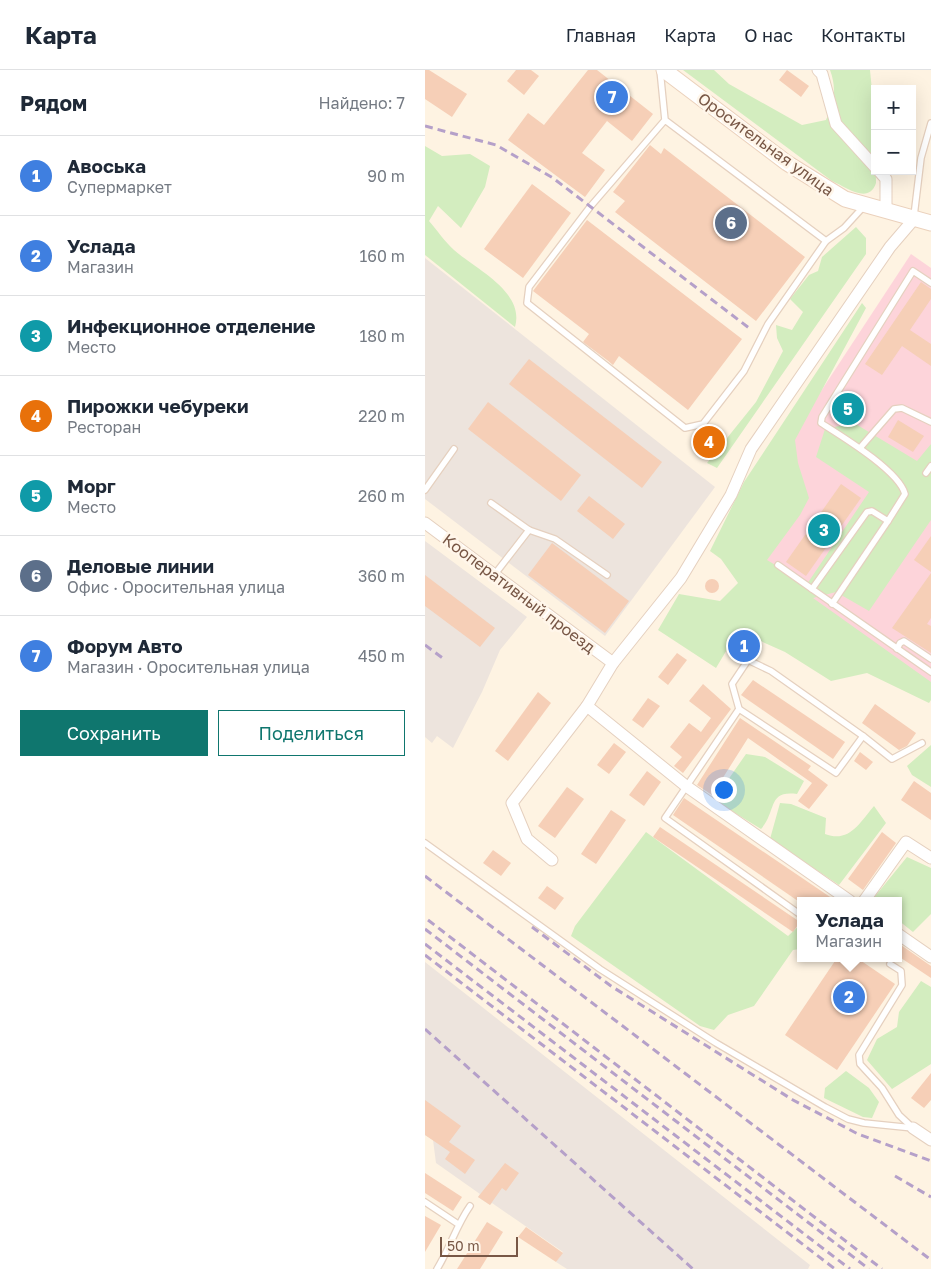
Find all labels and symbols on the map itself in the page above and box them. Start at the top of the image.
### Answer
pin: 7 [596,78,628,116]
street label: Оросительная улица [694,88,838,200]
pin: 6 [715,204,747,242]
pin: 5 [832,390,864,428]
pin: 4 [693,423,725,461]
pin: 3 [808,511,840,549]
street label: Кооперативный проезд [439,529,600,657]
pin: 1 [728,627,760,665]
your location [711,777,737,803]
pin: 2 [833,978,865,1016]
scale bar [440,1234,517,1257]

